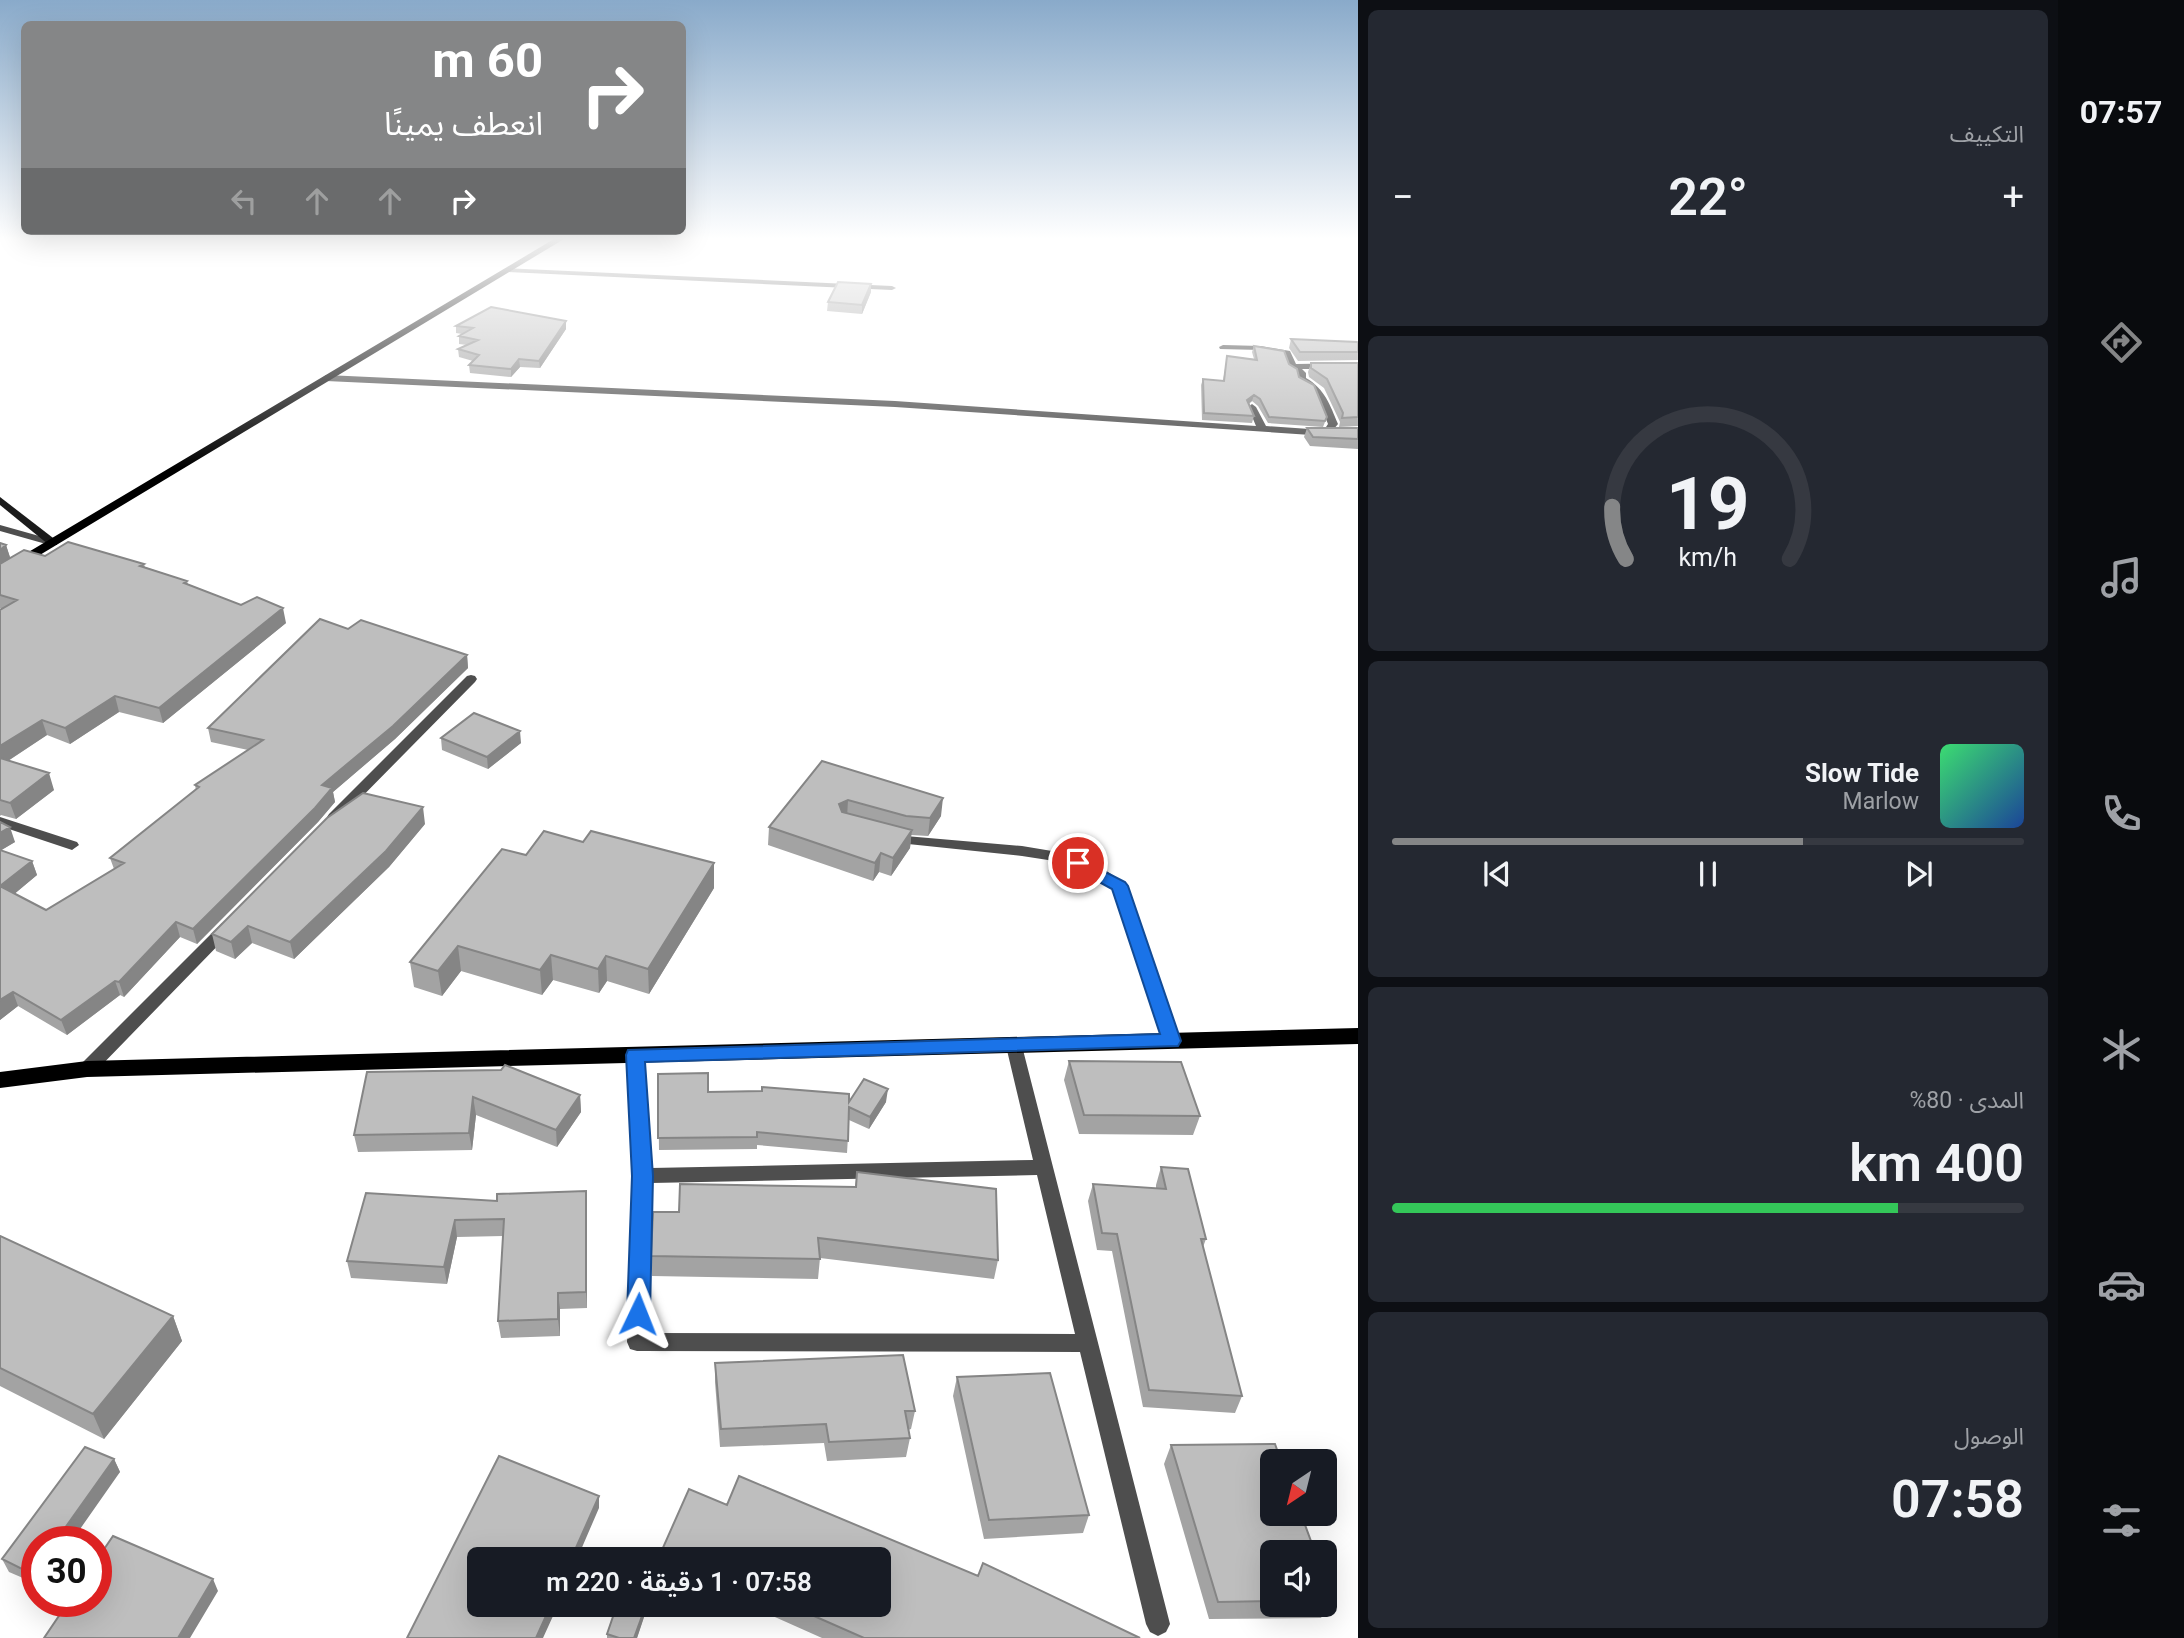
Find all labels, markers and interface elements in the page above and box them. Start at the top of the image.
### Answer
text: 60 m [432,32,543,89]
icon: right [567,49,658,140]
text: 07:57 [2080,93,2162,131]
text: انعطف يمينًا [384,105,543,143]
text: التكييف [1950,121,2024,148]
text: 22° [1668,167,1748,228]
text: − [1392,175,1414,219]
text: + [2002,175,2024,219]
icon: left [225,182,263,220]
icon: ahead [298,182,336,220]
icon: ahead [371,182,409,220]
icon: right [444,182,482,220]
icon: directions [2097,318,2146,367]
text: 19 [1666,462,1750,548]
text: km/h [1679,543,1737,572]
icon: music [2097,553,2146,602]
text: Slow Tide [1805,758,1919,788]
text: Marlow [1843,788,1919,815]
icon: phone [2097,789,2146,838]
pin [1048,833,1108,893]
icon: arrive [1059,844,1097,882]
icon: previous [1478,855,1516,893]
icon: pause [1689,855,1727,893]
icon: next [1900,855,1938,893]
icon: climate [2097,1025,2146,1074]
text: المدى · 80% [1909,1087,2024,1114]
text: 400 km [1849,1133,2024,1194]
icon: car [2097,1260,2146,1309]
position arrow [601,1277,675,1351]
text: الوصول [1954,1423,2024,1450]
north arrow [1260,1449,1337,1526]
map controls [1260,1449,1337,1617]
text: 07:58 [1891,1469,2024,1530]
icon: filters [2097,1496,2146,1545]
speed limit sign: 30 [21,1526,112,1617]
button: sound [1260,1540,1337,1617]
text: 07:58 · 1 دقيقة · 220 m [546,1567,812,1597]

